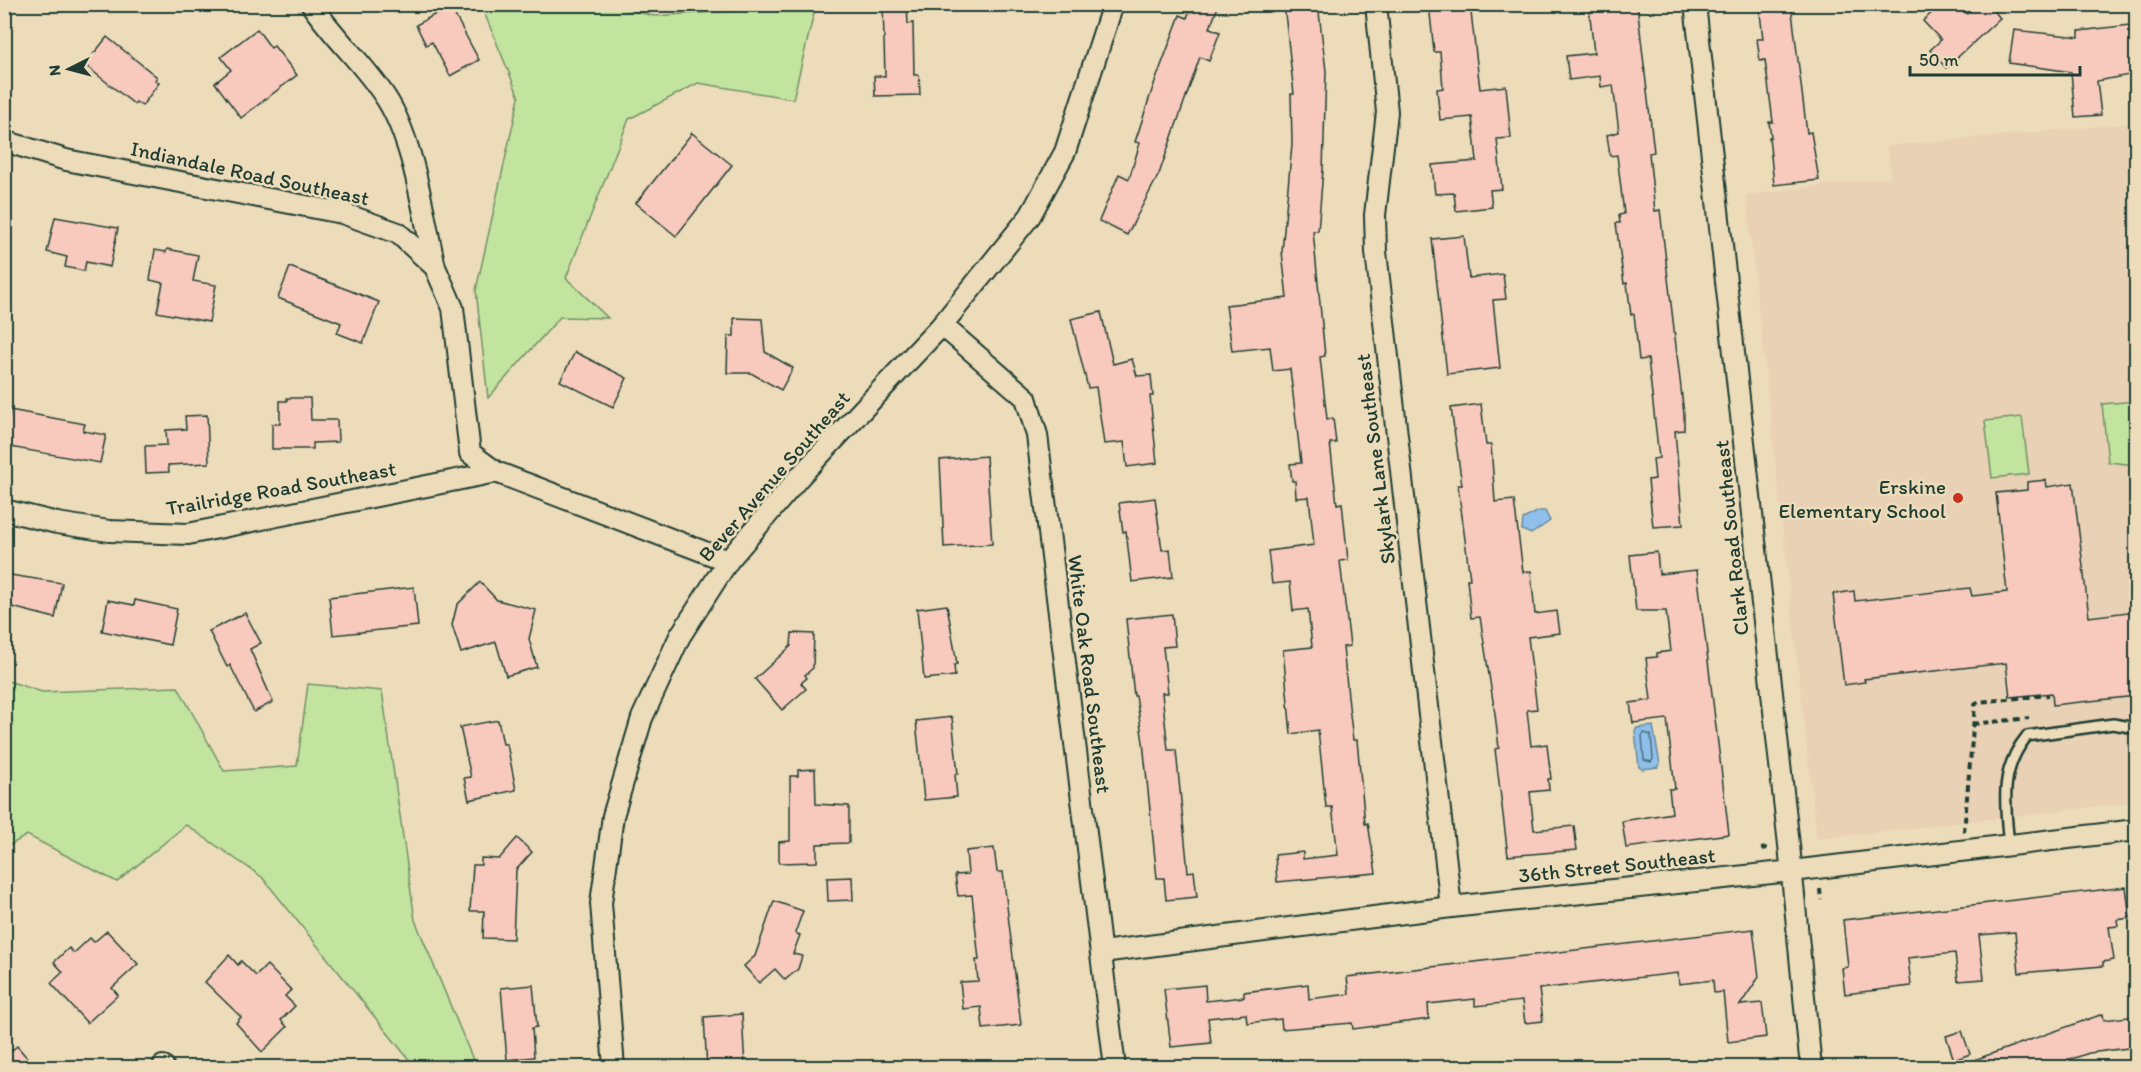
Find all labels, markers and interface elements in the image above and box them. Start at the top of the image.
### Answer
north arrow [39,39,99,99]
scale bar [1910,39,2080,77]
text: 50 m [1919,49,1959,71]
text: N [45,64,65,77]
street label: Indiandale Road Southeast [128,135,372,211]
street label: Skylark Lane Southeast [1350,352,1400,566]
street label: Bever Avenue Southeast [693,385,855,567]
street label: Clark Road Southeast [1708,439,1754,637]
street label: Trailridge Road Southeast [164,455,398,521]
place label: Erskine Elementary School [1779,474,1946,523]
marker: Erskine Elementary School [1951,491,1965,505]
street label: White Oak Road Southeast [1063,553,1117,795]
street label: 36th Street Southeast [1517,842,1717,888]

